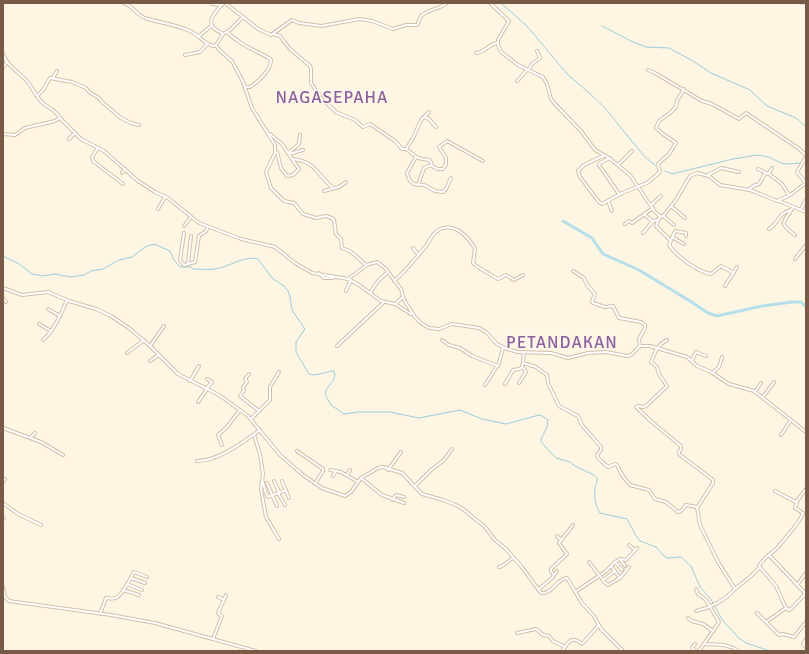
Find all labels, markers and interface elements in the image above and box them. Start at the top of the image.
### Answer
district label: NAGASEPAHA [276,87,389,108]
district label: PETANDAKAN [506,332,618,353]

